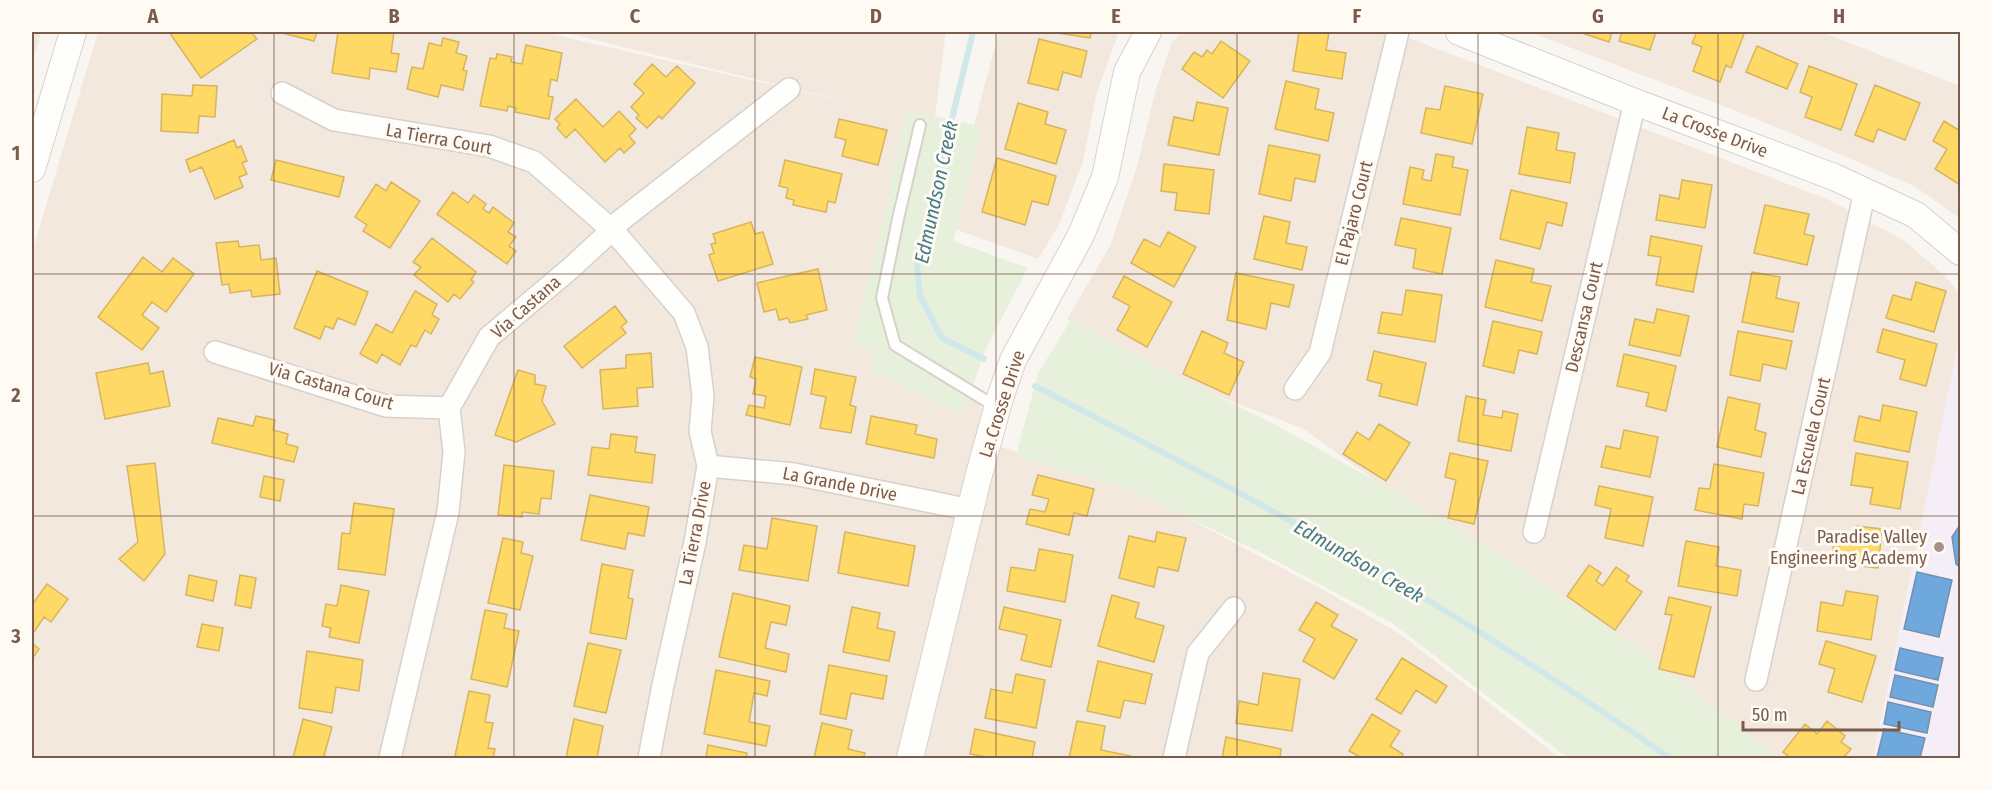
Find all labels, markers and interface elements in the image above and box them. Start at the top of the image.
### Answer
text: A [147,4,160,28]
text: B [388,4,400,28]
text: C [630,4,641,28]
text: D [870,4,882,28]
text: E [1111,4,1121,28]
text: F [1353,4,1362,28]
text: G [1592,4,1604,28]
text: H [1833,4,1845,28]
street label: La Crosse Drive [1659,102,1771,162]
water label: Edmundson Creek [909,118,963,266]
street label: La Tierra Court [384,119,494,159]
text: 1 [12,141,20,165]
street label: El Pajaro Court [1330,158,1378,268]
street label: Descansa Court [1561,259,1607,375]
street label: Via Castana [487,271,565,343]
street label: La Crosse Drive [974,348,1030,460]
street label: Via Castana Court [266,358,396,414]
street label: La Escuela Court [1787,375,1835,497]
text: 2 [10,383,21,407]
street label: La Grande Drive [781,462,899,506]
street label: La Tierra Drive [674,479,716,587]
water label: Edmundson Creek [1290,514,1428,608]
place label: Paradise Valley Engineering Academy [1770,526,1927,569]
marker: Paradise Valley Engineering Academy [1932,540,1946,554]
text: 3 [10,624,21,648]
scale bar [1743,694,1899,732]
text: 50 m [1752,704,1788,726]

